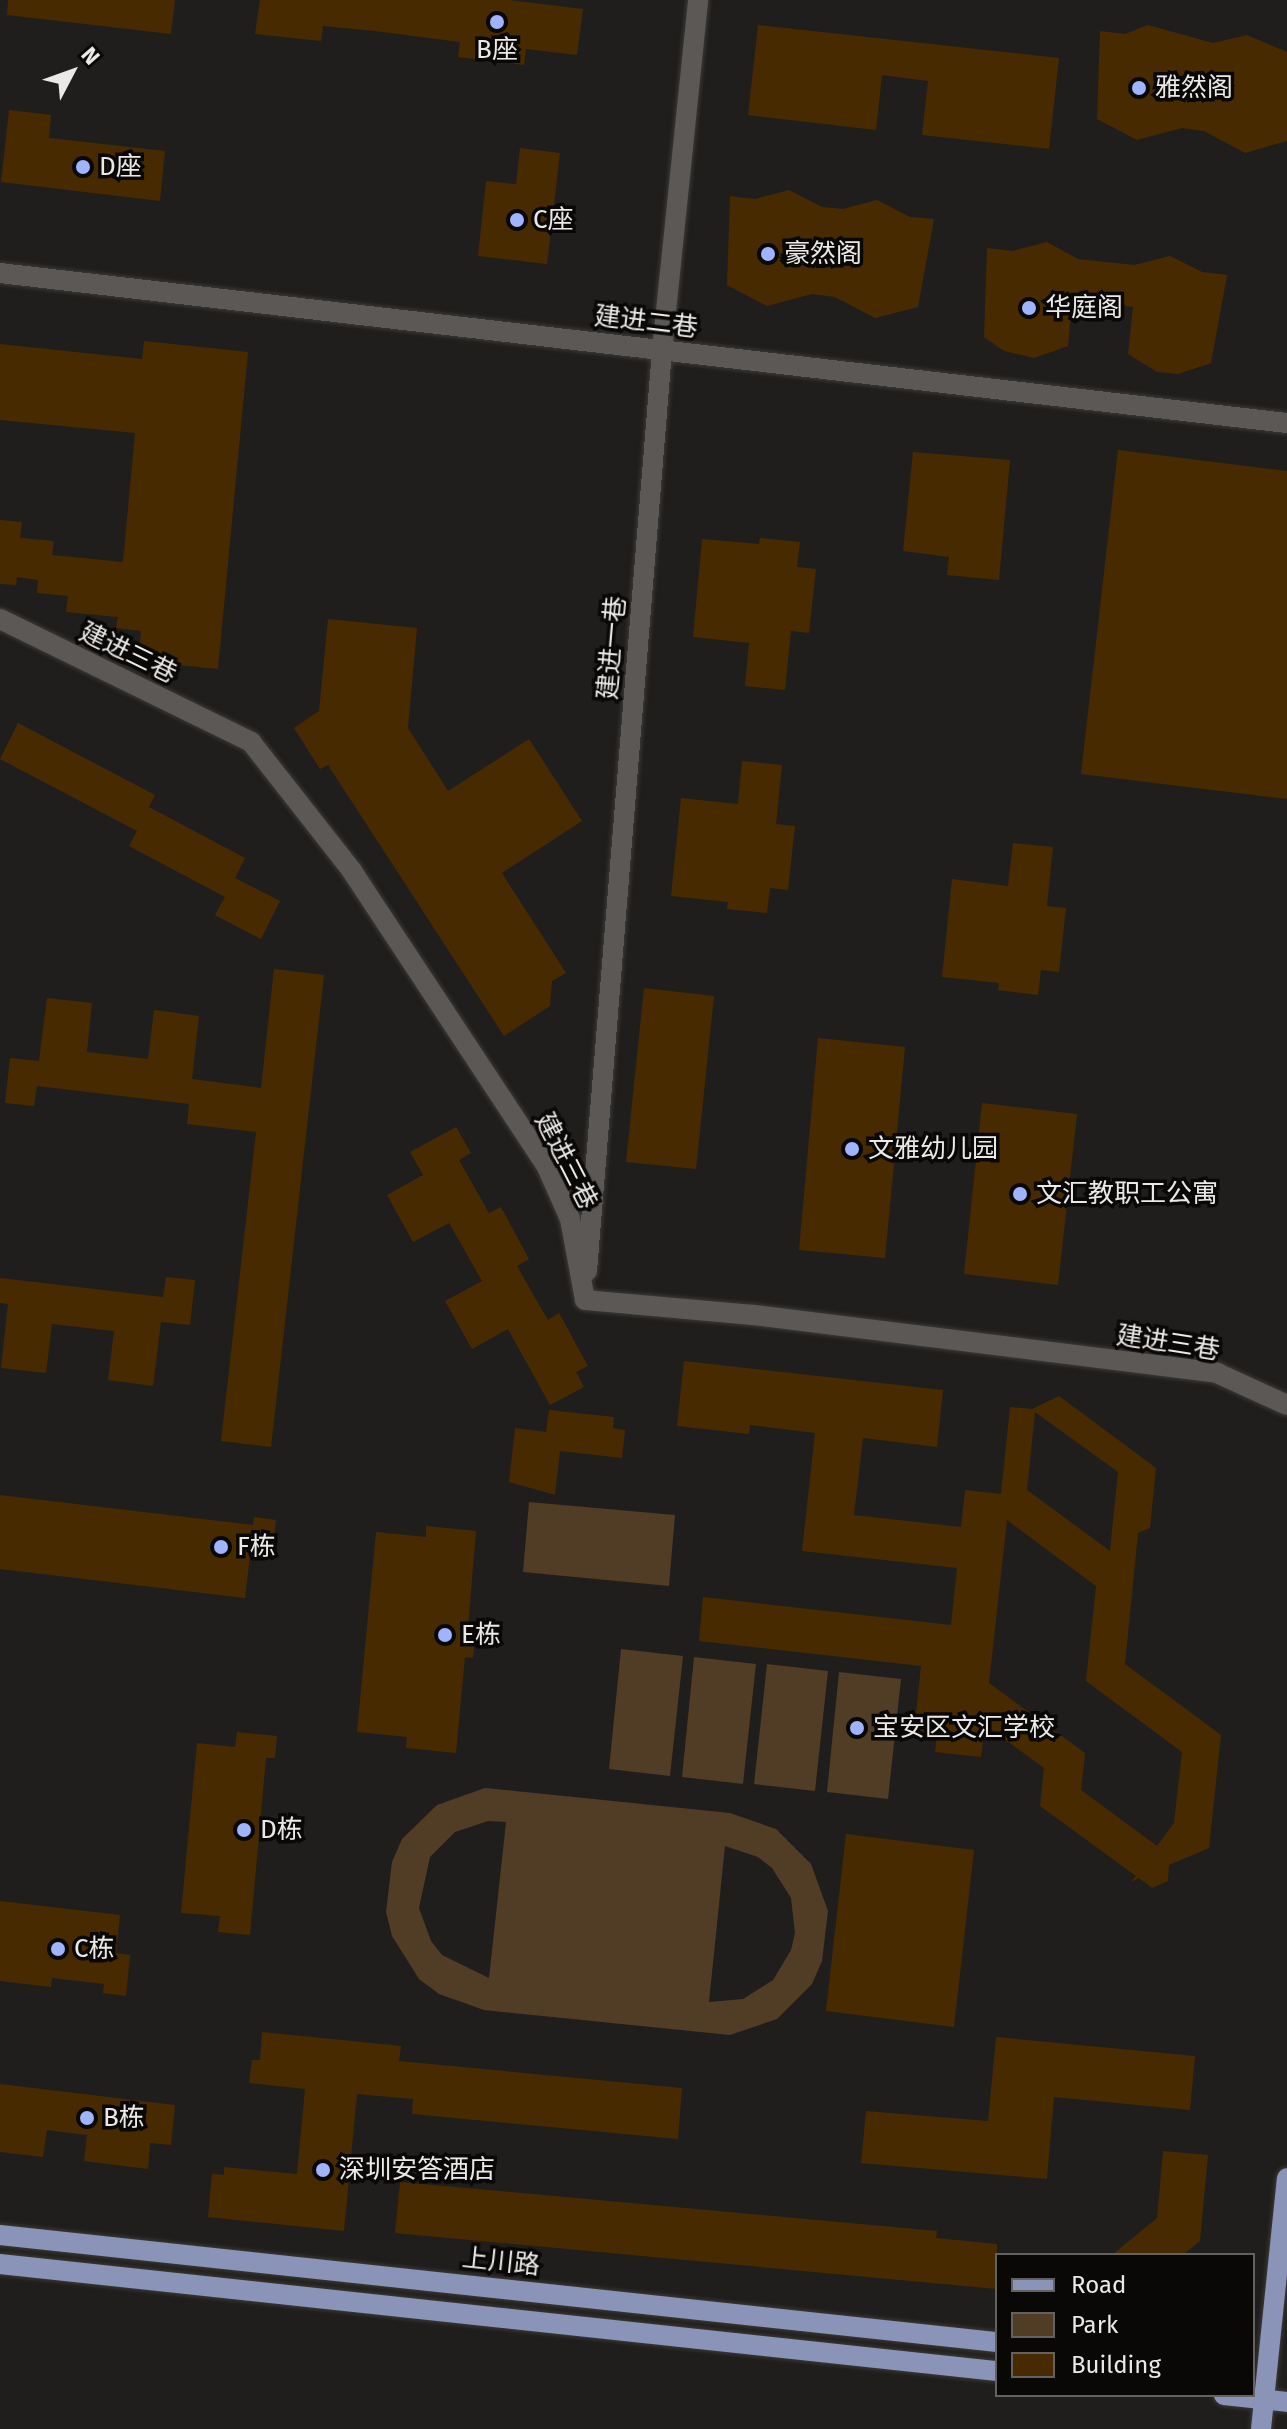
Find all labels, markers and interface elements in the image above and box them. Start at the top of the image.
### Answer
marker: B座 [488,13,506,31]
north arrow [32,32,112,112]
place label: B座 [476,34,518,66]
text: N [76,42,105,70]
place label: 雅然阁 [1155,72,1233,104]
marker: 雅然阁 [1130,79,1148,97]
place label: D座 [99,151,142,183]
marker: D座 [74,158,92,176]
place label: C座 [533,204,574,236]
marker: C座 [508,211,526,229]
place label: 豪然阁 [784,238,862,270]
marker: 豪然阁 [759,245,777,263]
place label: 华庭阁 [1045,292,1123,324]
marker: 华庭阁 [1020,299,1038,317]
street label: 建进二巷 [592,300,700,344]
street label: 建进一巷 [592,595,632,701]
street label: 建进三巷 [74,616,182,690]
street label: 建进三巷 [528,1108,604,1214]
place label: 文雅幼儿园 [868,1133,998,1165]
marker: 文雅幼儿园 [843,1140,861,1158]
place label: 文汇教职工公寓 [1036,1178,1218,1210]
marker: 文汇教职工公寓 [1011,1185,1029,1203]
street label: 建进三巷 [1114,1319,1222,1367]
place label: F栋 [237,1531,276,1563]
marker: F栋 [212,1538,230,1556]
place label: E栋 [461,1619,501,1651]
marker: E栋 [436,1626,454,1644]
place label: 宝安区文汇学校 [873,1712,1055,1744]
marker: 宝安区文汇学校 [848,1719,866,1737]
place label: D栋 [260,1814,303,1846]
marker: D栋 [235,1821,253,1839]
place label: C栋 [74,1933,115,1965]
marker: C栋 [49,1940,67,1958]
place label: B栋 [103,2102,145,2134]
marker: B栋 [78,2109,96,2127]
place label: 深圳安答酒店 [339,2154,495,2186]
marker: 深圳安答酒店 [314,2161,332,2179]
street label: 上川路 [461,2242,541,2282]
legend [995,2253,1255,2397]
text: Road [1071,2271,1126,2299]
text: Park [1071,2311,1118,2339]
text: Building [1071,2351,1161,2379]

